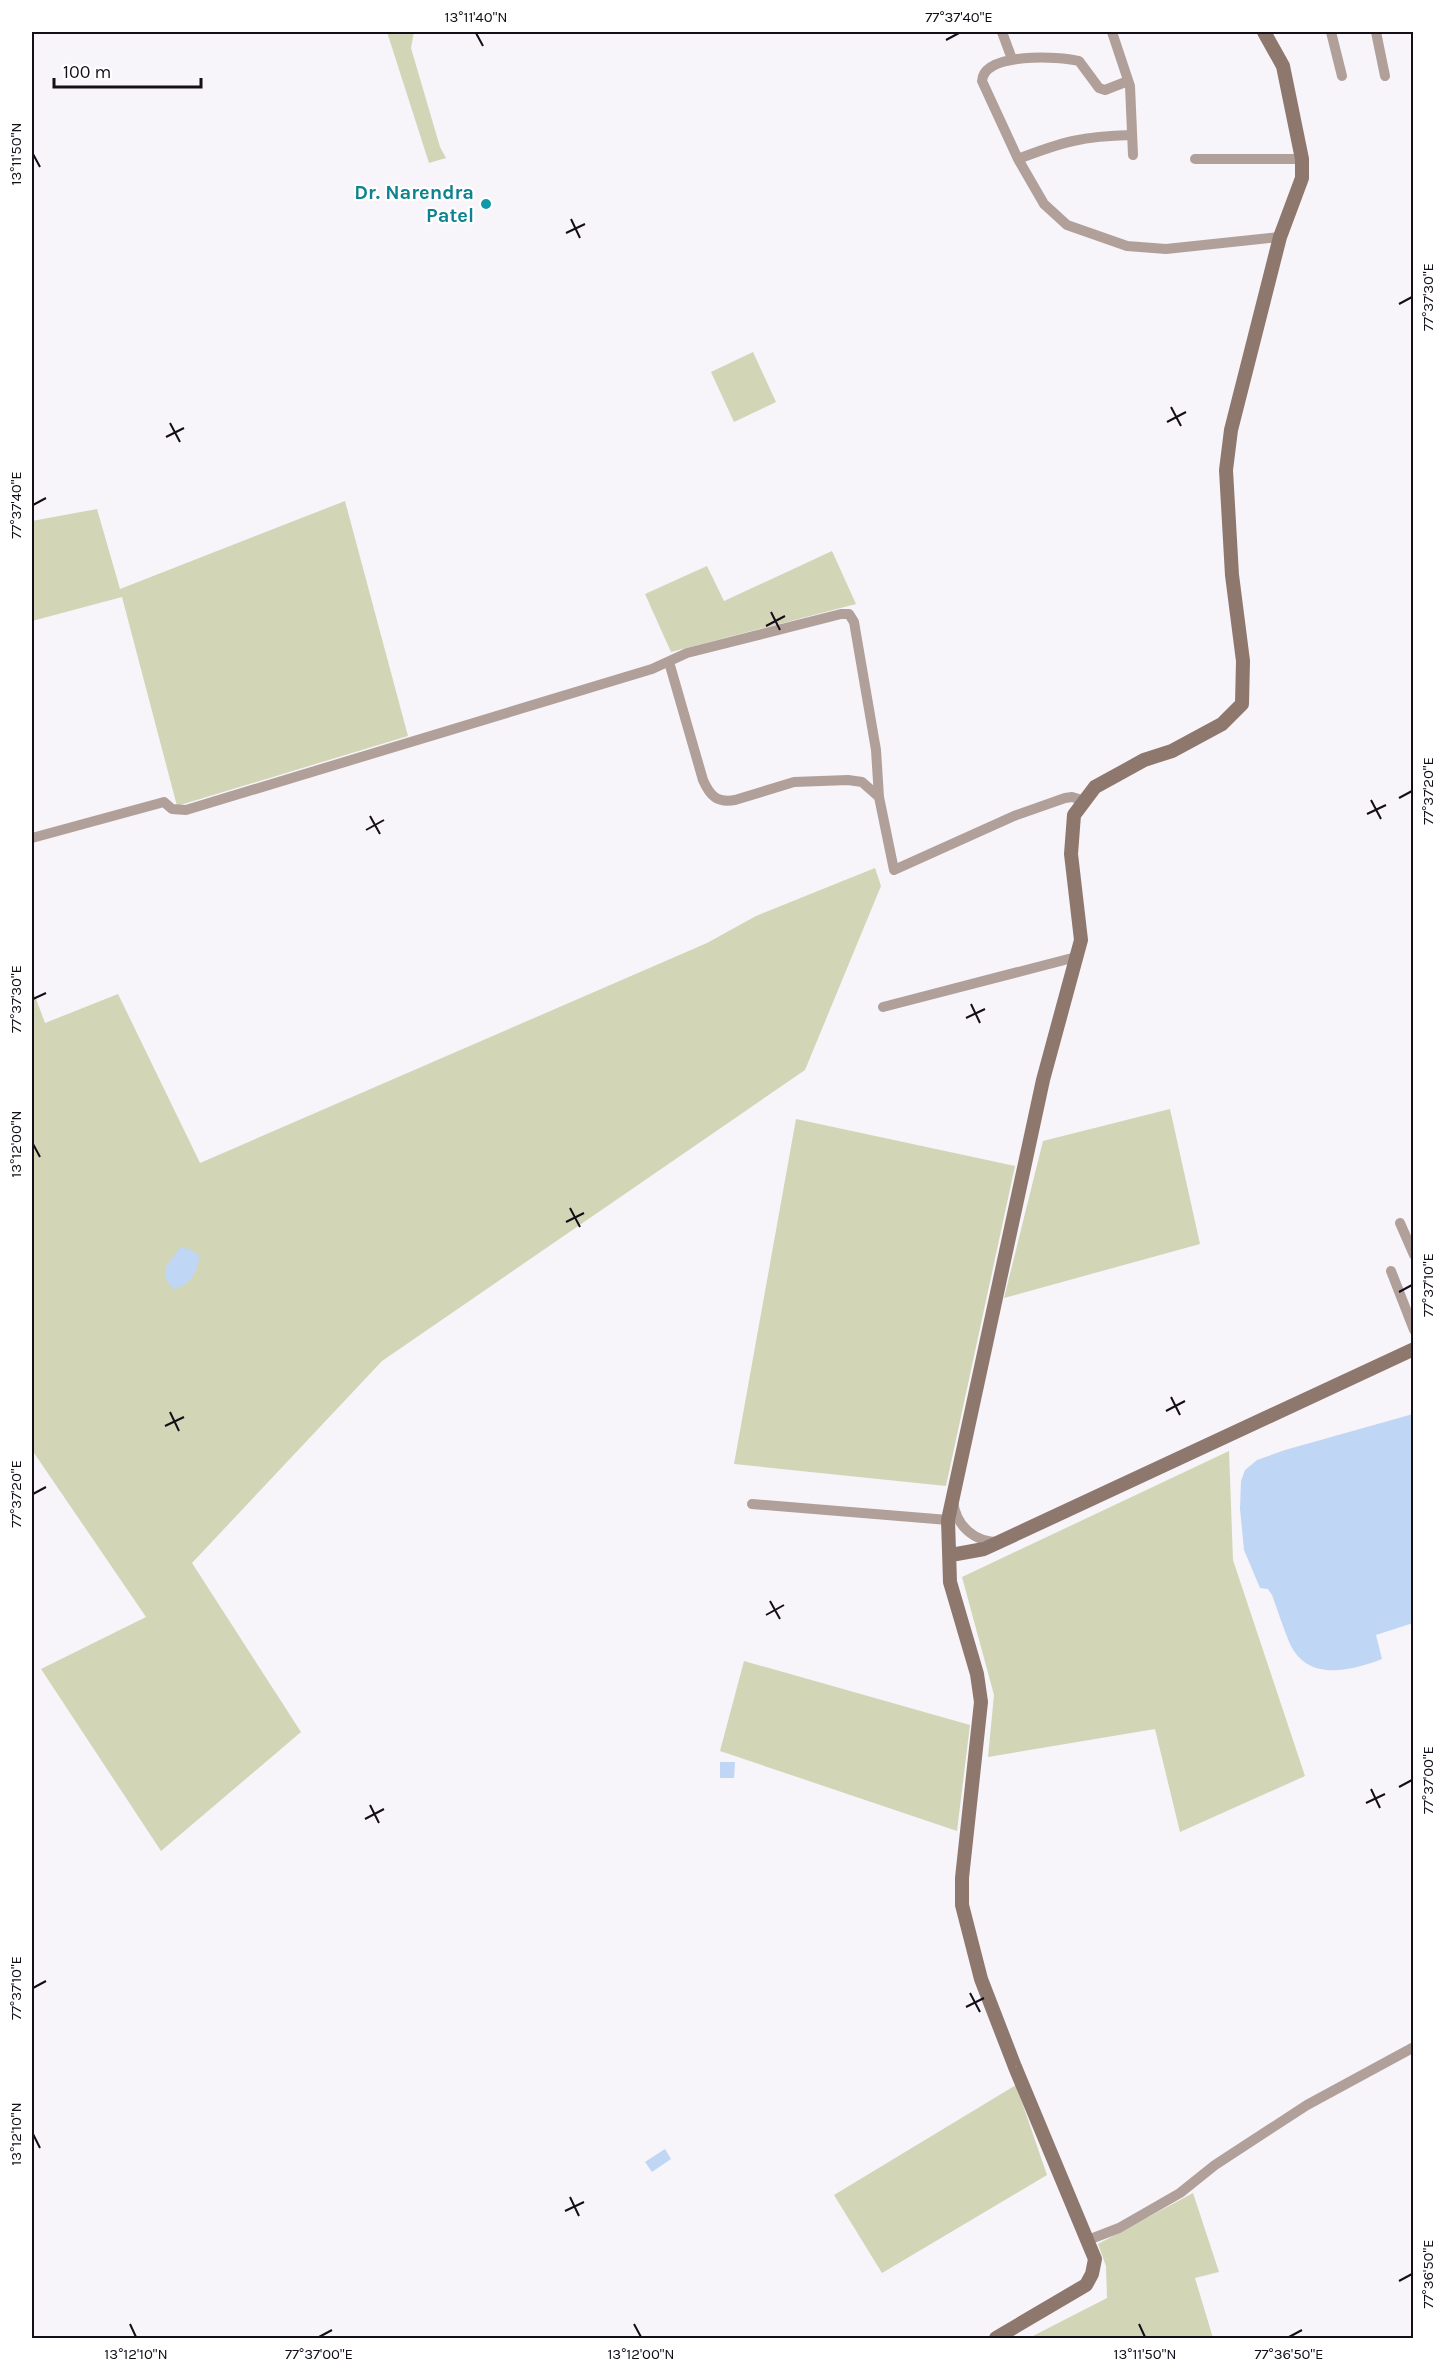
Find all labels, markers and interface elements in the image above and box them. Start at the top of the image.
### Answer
text: 13°11'40"N [445,8,507,26]
text: 77°37'40"E [925,8,993,26]
scale bar [54,51,201,89]
text: 100 m [63,61,111,83]
text: 13°11'50"N [7,122,25,186]
place label: Dr. Narendra Patel [354,181,474,227]
marker: Dr. Narendra Patel [479,197,493,211]
text: 77°37'30"E [1419,263,1437,331]
text: 77°37'40"E [7,471,25,539]
text: 77°37'20"E [1419,757,1437,825]
text: 77°37'30"E [7,965,25,1033]
text: 13°12'00"N [7,1110,25,1178]
text: 77°37'10"E [1419,1253,1437,1317]
text: 77°37'20"E [7,1460,25,1528]
text: 77°37'00"E [1419,1746,1437,1814]
text: 77°37'10"E [7,1956,25,2020]
text: 13°12'10"N [7,2102,25,2166]
text: 77°36'50"E [1419,2239,1437,2309]
text: 13°12'10"N [104,2345,168,2363]
text: 77°37'00"E [285,2345,353,2363]
text: 13°12'00"N [607,2345,675,2363]
text: 13°11'50"N [1113,2345,1177,2363]
text: 77°36'50"E [1254,2345,1324,2363]

